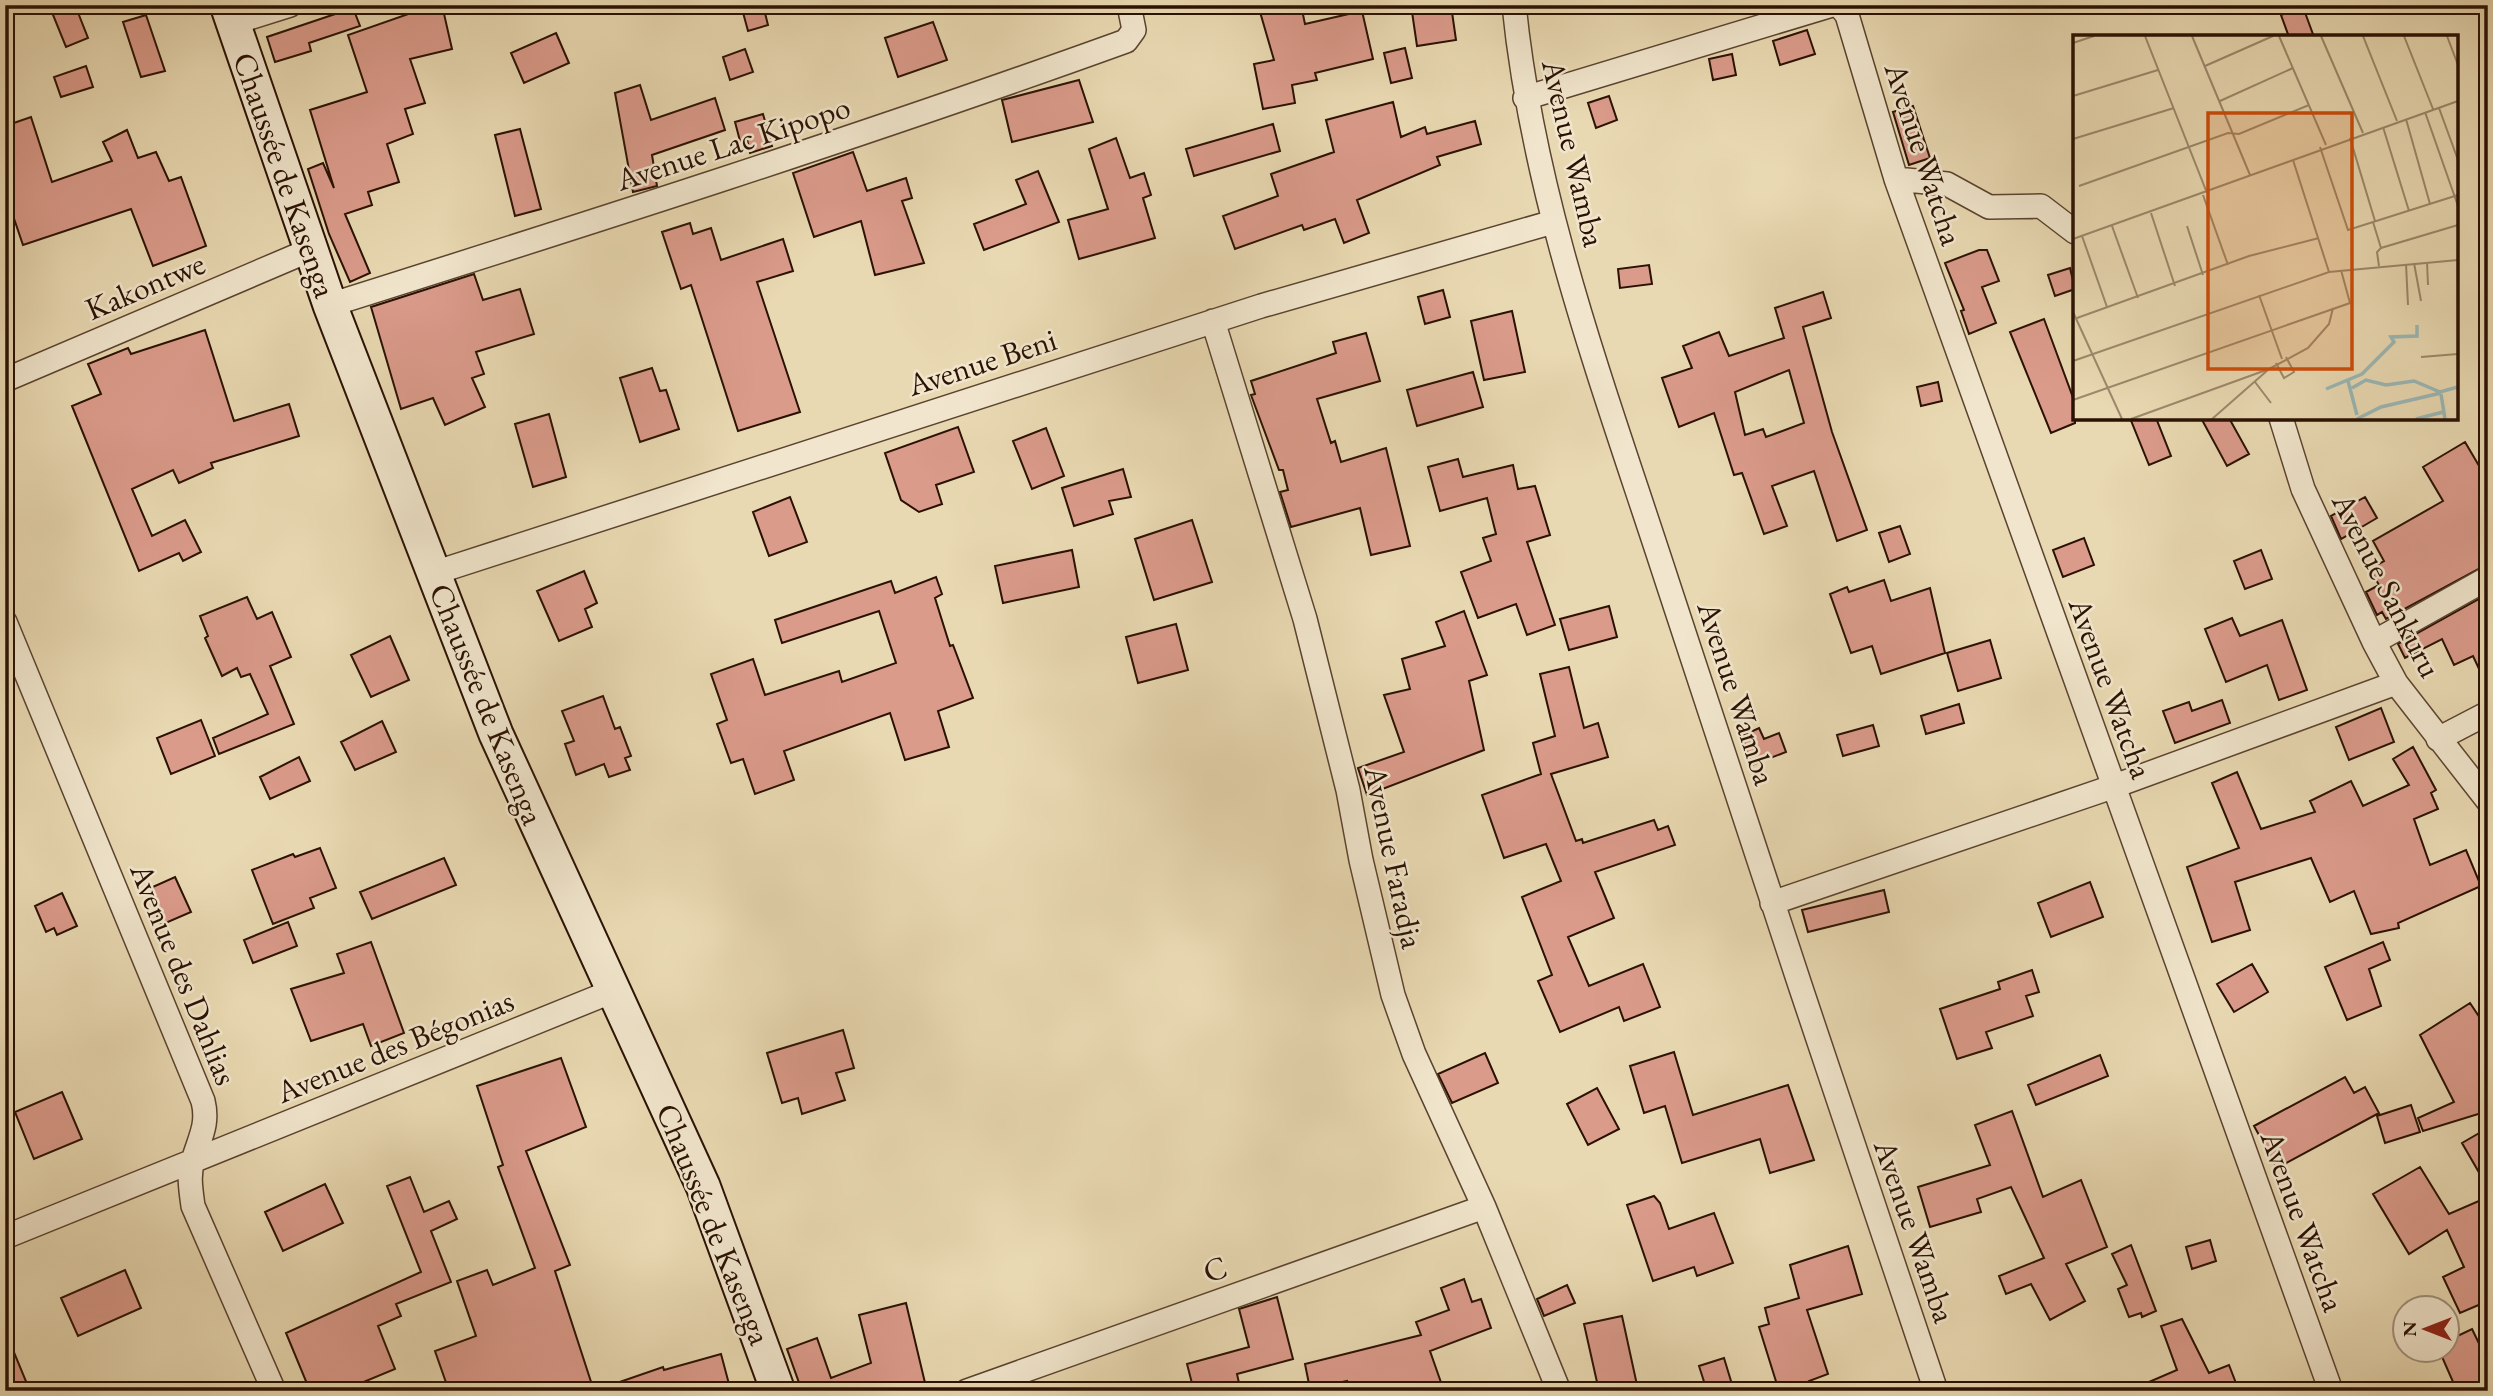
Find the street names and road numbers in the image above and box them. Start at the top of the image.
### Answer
street label: Chaussée de Kasenga [223,47,347,303]
street label: Avenue Wamba [1532,54,1616,251]
street label: Avenue Watcha [1874,56,1973,251]
street label: Avenue Lac Kipopo [610,85,855,201]
street label: Kakontwe [79,242,211,330]
street label: Avenue Beni [901,318,1062,406]
street label: Avenue Sankuru [2322,484,2452,685]
street label: Chaussée de Kasenga [419,577,555,831]
street label: Avenue Watcha [2059,591,2163,784]
street label: Avenue Wamba [1687,595,1786,790]
street label: Avenue Faradja [1354,761,1434,953]
street label: Avenue des Dahlias [120,856,248,1091]
street label: Avenue des Bégonias [269,979,520,1113]
street label: Chaussée de Kasenga [646,1097,782,1351]
street label: Avenue Watcha [2251,1124,2355,1317]
street label: Avenue Wamba [1864,1133,1966,1328]
street label: C [1197,1245,1233,1293]

